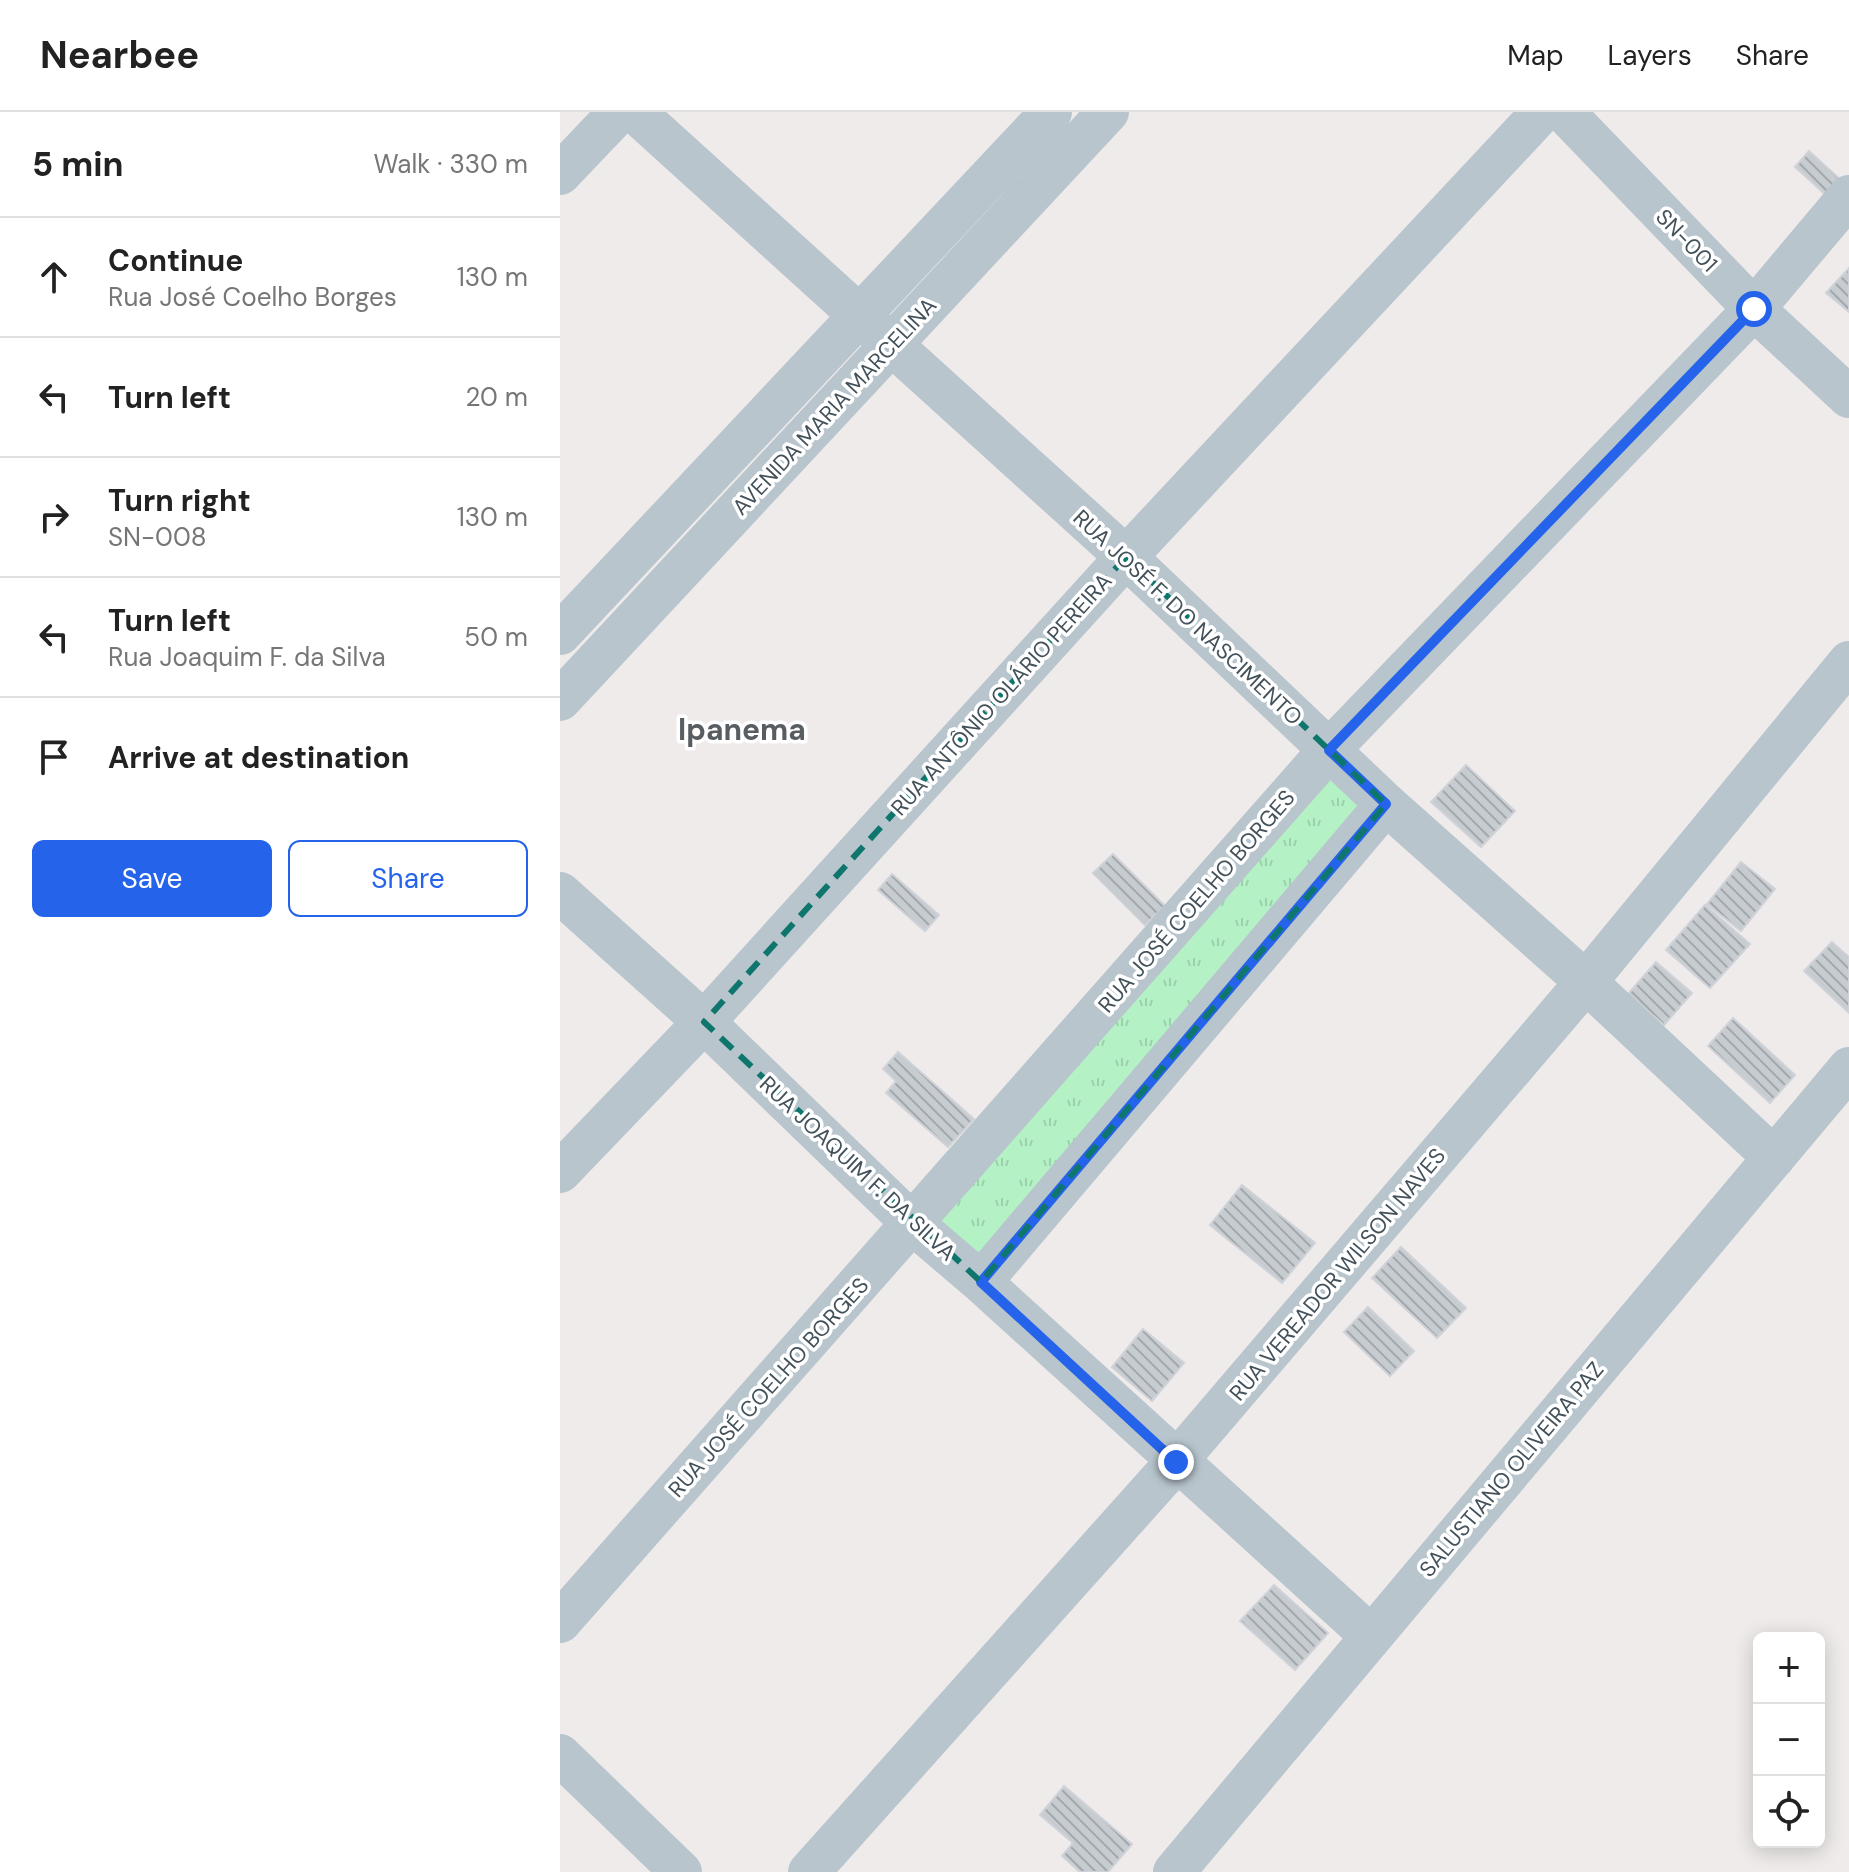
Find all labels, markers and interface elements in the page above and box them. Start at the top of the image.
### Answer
text: Nearbee [40,30,199,80]
text: Map [1507,37,1564,74]
text: Layers [1608,37,1692,74]
text: Share [1736,37,1809,74]
text: 5 min [32,142,123,187]
text: Walk · 330 m [373,147,528,181]
street label: SN-001 [1650,203,1724,278]
text: Continue [108,241,243,280]
icon: ahead [32,255,76,299]
text: 130 m [457,260,528,294]
text: Rua José Coelho Borges [108,280,397,314]
street label: AVENIDA MARIA MARCELINA [726,291,943,521]
route start [1736,291,1772,327]
icon: left [32,375,76,419]
text: Turn left [108,378,231,417]
text: 20 m [465,380,528,414]
text: Turn right [108,481,251,520]
icon: right [32,495,76,539]
text: 130 m [457,500,528,534]
street label: RUA JOSÉ F. DO NASCIMENTO [1067,503,1308,731]
text: SN-008 [108,520,207,554]
street label: RUA ANTÔNIO OLÁRIO PEREIRA [885,567,1118,822]
text: Turn left [108,601,231,640]
icon: left [32,615,76,659]
text: 50 m [464,620,528,654]
text: Rua Joaquim F. da Silva [108,640,386,674]
district label: Ipanema [678,710,806,749]
icon: arrive [32,735,76,779]
text: Arrive at destination [108,738,409,777]
street label: RUA JOSÉ COELHO BORGES [1092,784,1301,1019]
button: Save [32,840,272,917]
button: Share [288,840,528,917]
street label: RUA JOAQUIM F. DA SILVA [753,1070,962,1267]
street label: RUA VEREADOR WILSON NAVES [1223,1142,1452,1407]
street label: RUA JOSÉ COELHO BORGES [662,1271,875,1503]
street label: SALUSTIANO OLIVEIRA PAZ [1413,1356,1610,1583]
route end [1158,1444,1194,1480]
map controls [1753,1632,1825,1848]
button: + [1753,1632,1825,1704]
button: − [1753,1704,1825,1776]
button: locate [1753,1776,1825,1848]

